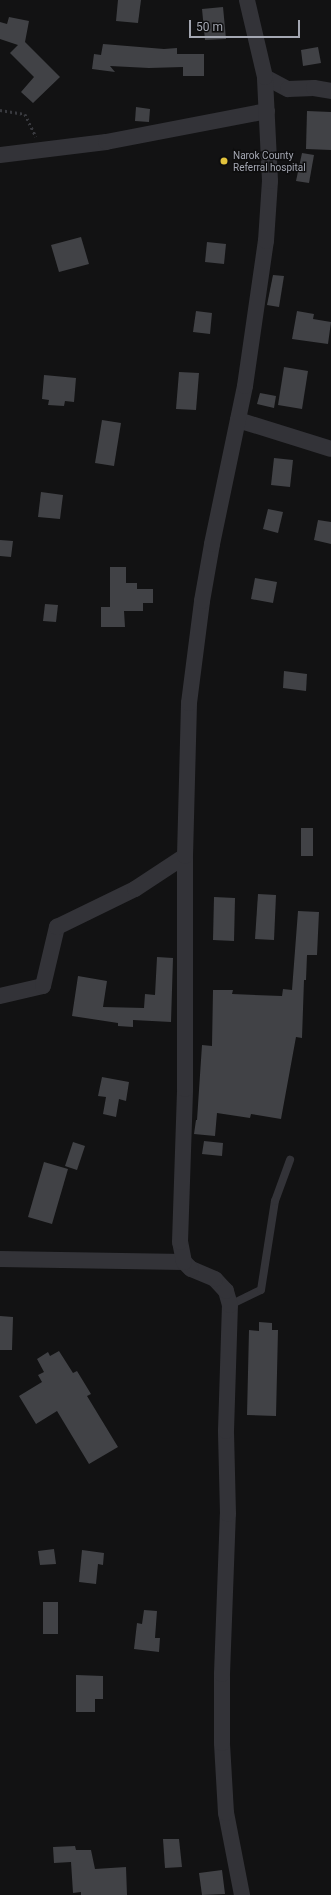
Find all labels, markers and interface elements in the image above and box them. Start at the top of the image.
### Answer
scale bar [191,12,302,38]
text: 50 m [196,20,223,34]
place label: Narok County Referral hospital [233,149,306,172]
marker: Narok County Referral hospital [218,155,230,167]

